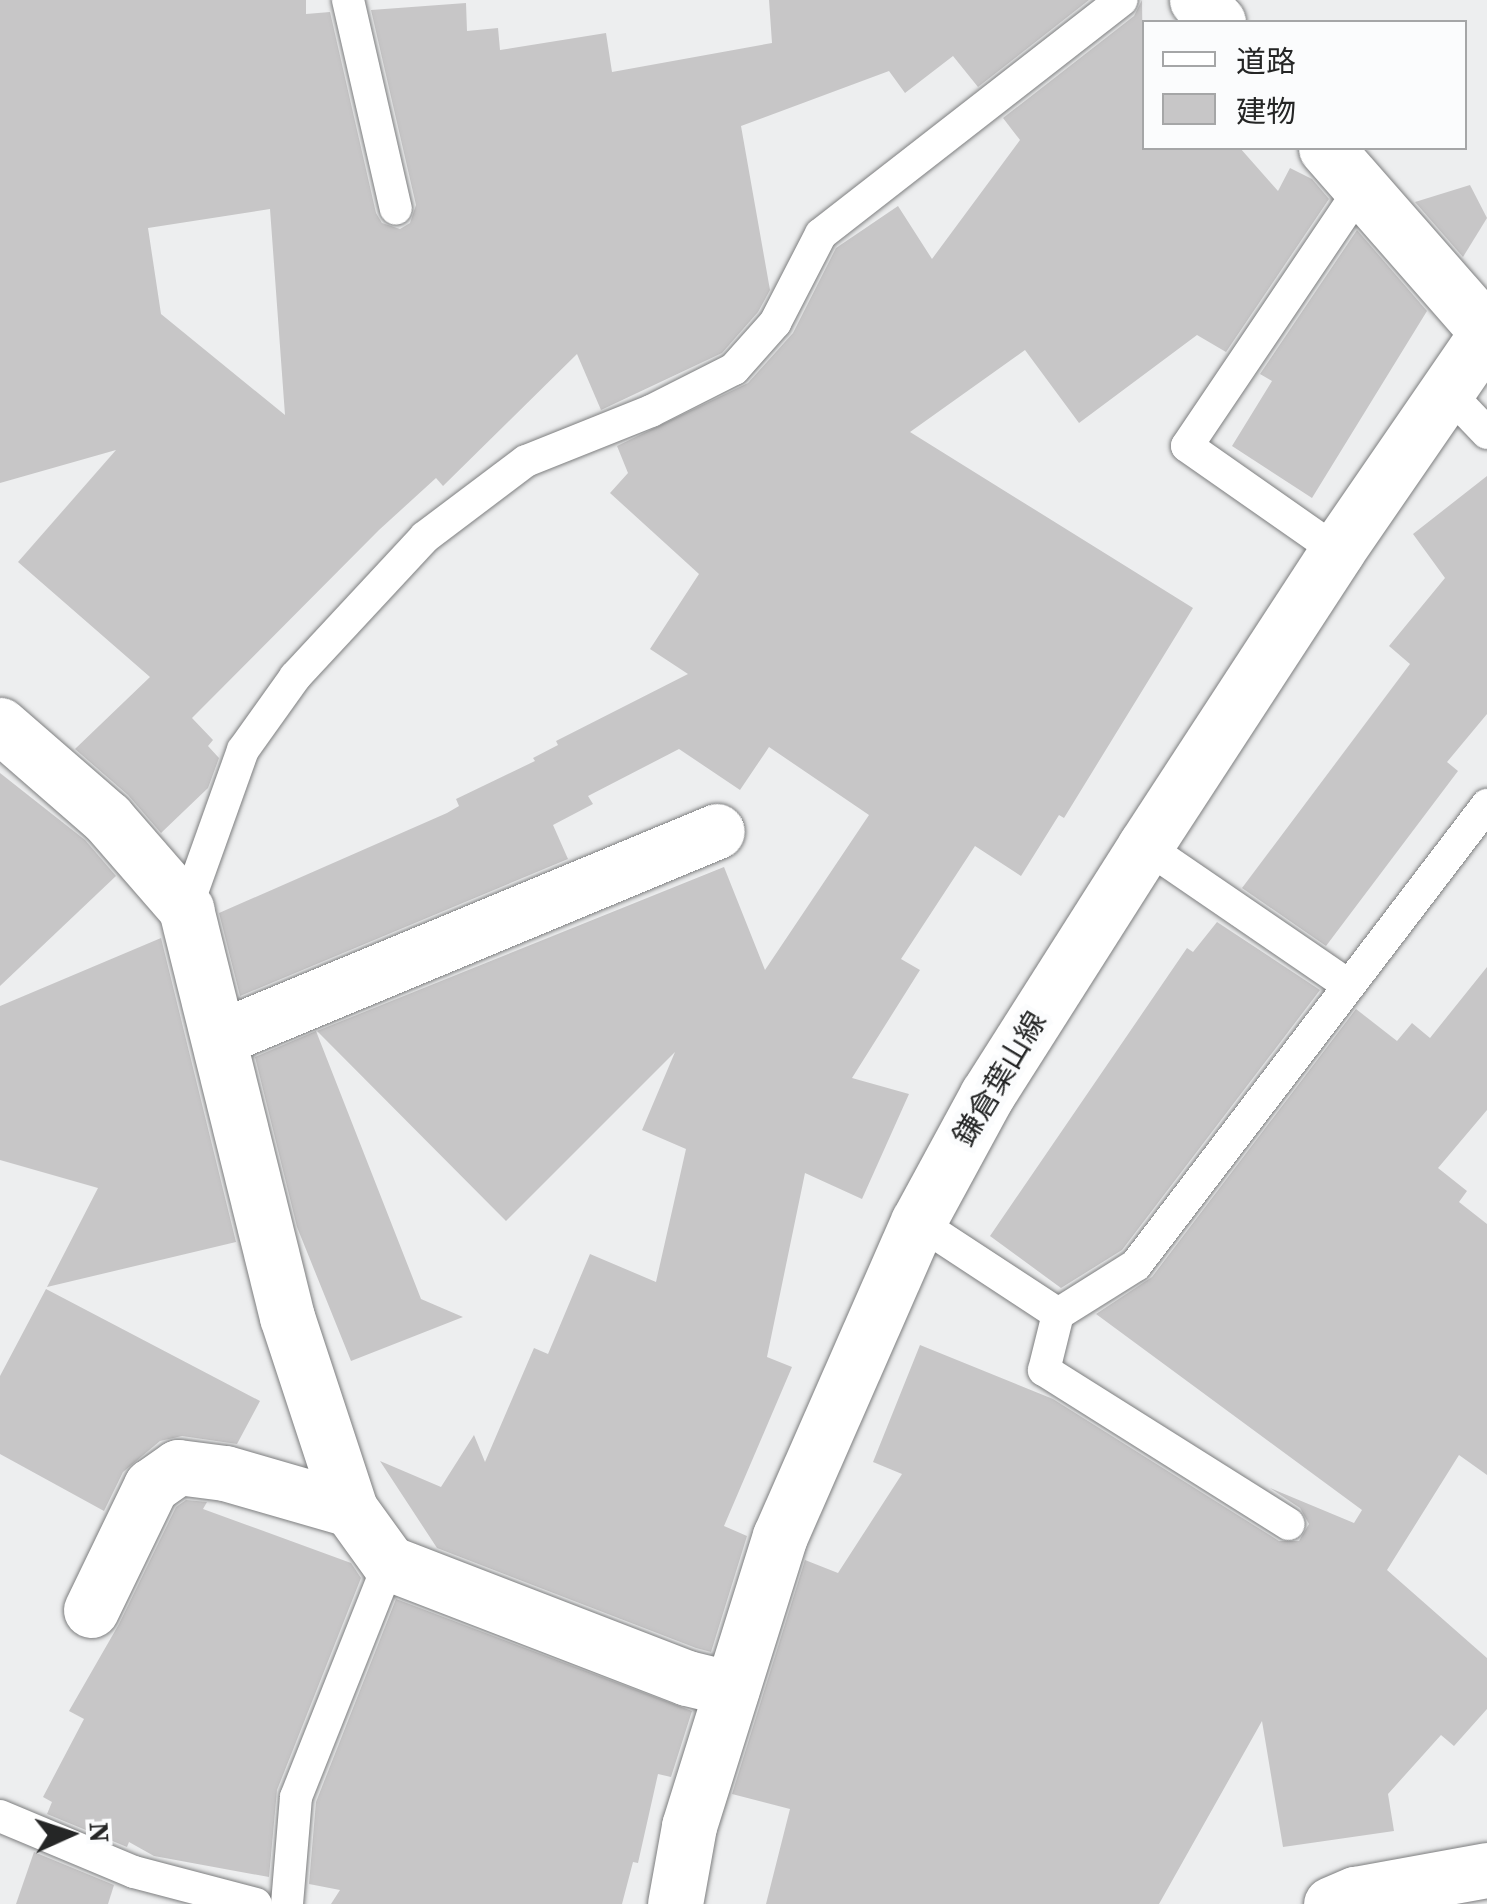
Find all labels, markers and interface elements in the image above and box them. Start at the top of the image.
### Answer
legend [1142,20,1467,150]
text: 道路 [1236,41,1296,82]
text: 建物 [1236,91,1296,132]
street label: 鎌倉葉山線 [946,1005,1054,1153]
north arrow [20,1784,120,1884]
text: N [80,1821,119,1844]

